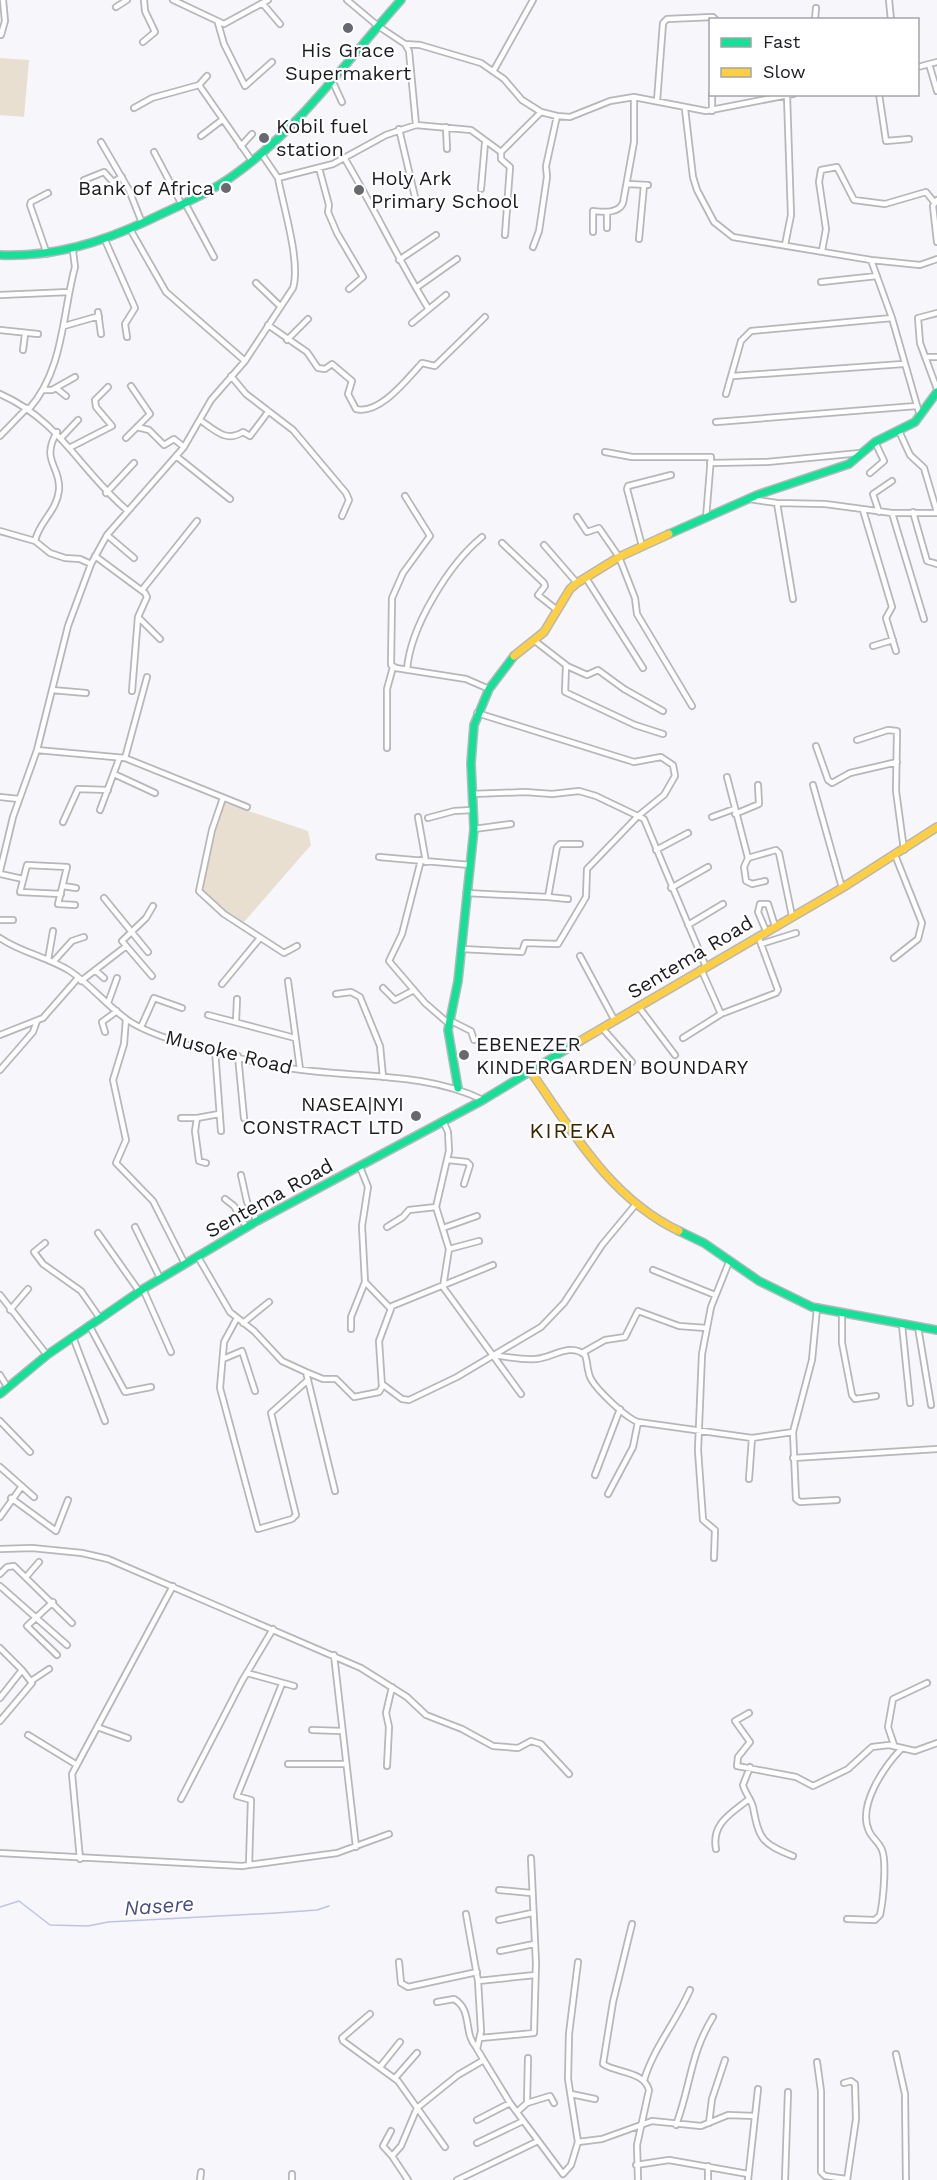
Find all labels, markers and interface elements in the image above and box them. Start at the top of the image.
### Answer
legend [709,18,919,96]
marker: His Grace Supermakert [341,21,355,35]
text: Fast [763,31,801,52]
place label: His Grace Supermakert [285,38,412,85]
text: Slow [763,61,806,82]
place label: Kobil fuel station [276,114,368,161]
marker: Kobil fuel station [257,131,271,145]
place label: Holy Ark Primary School [371,166,518,213]
place label: Bank of Africa [78,176,214,200]
marker: Bank of Africa [219,181,233,195]
marker: Holy Ark Primary School [352,183,366,197]
street label: Sentema Road [623,910,757,1004]
street label: Musoke Road [163,1025,295,1079]
place label: EBENEZER KINDERGARDEN BOUNDARY [476,1032,749,1079]
marker: EBENEZER KINDERGARDEN BOUNDARY [457,1048,471,1062]
place label: NASEA|NYI CONSTRACT LTD [242,1092,404,1139]
marker: NASEA|NYI CONSTRACT LTD [409,1109,423,1123]
district label: KIREKA [529,1118,617,1143]
street label: Sentema Road [201,1153,337,1243]
water label: Nasere [123,1891,195,1920]

